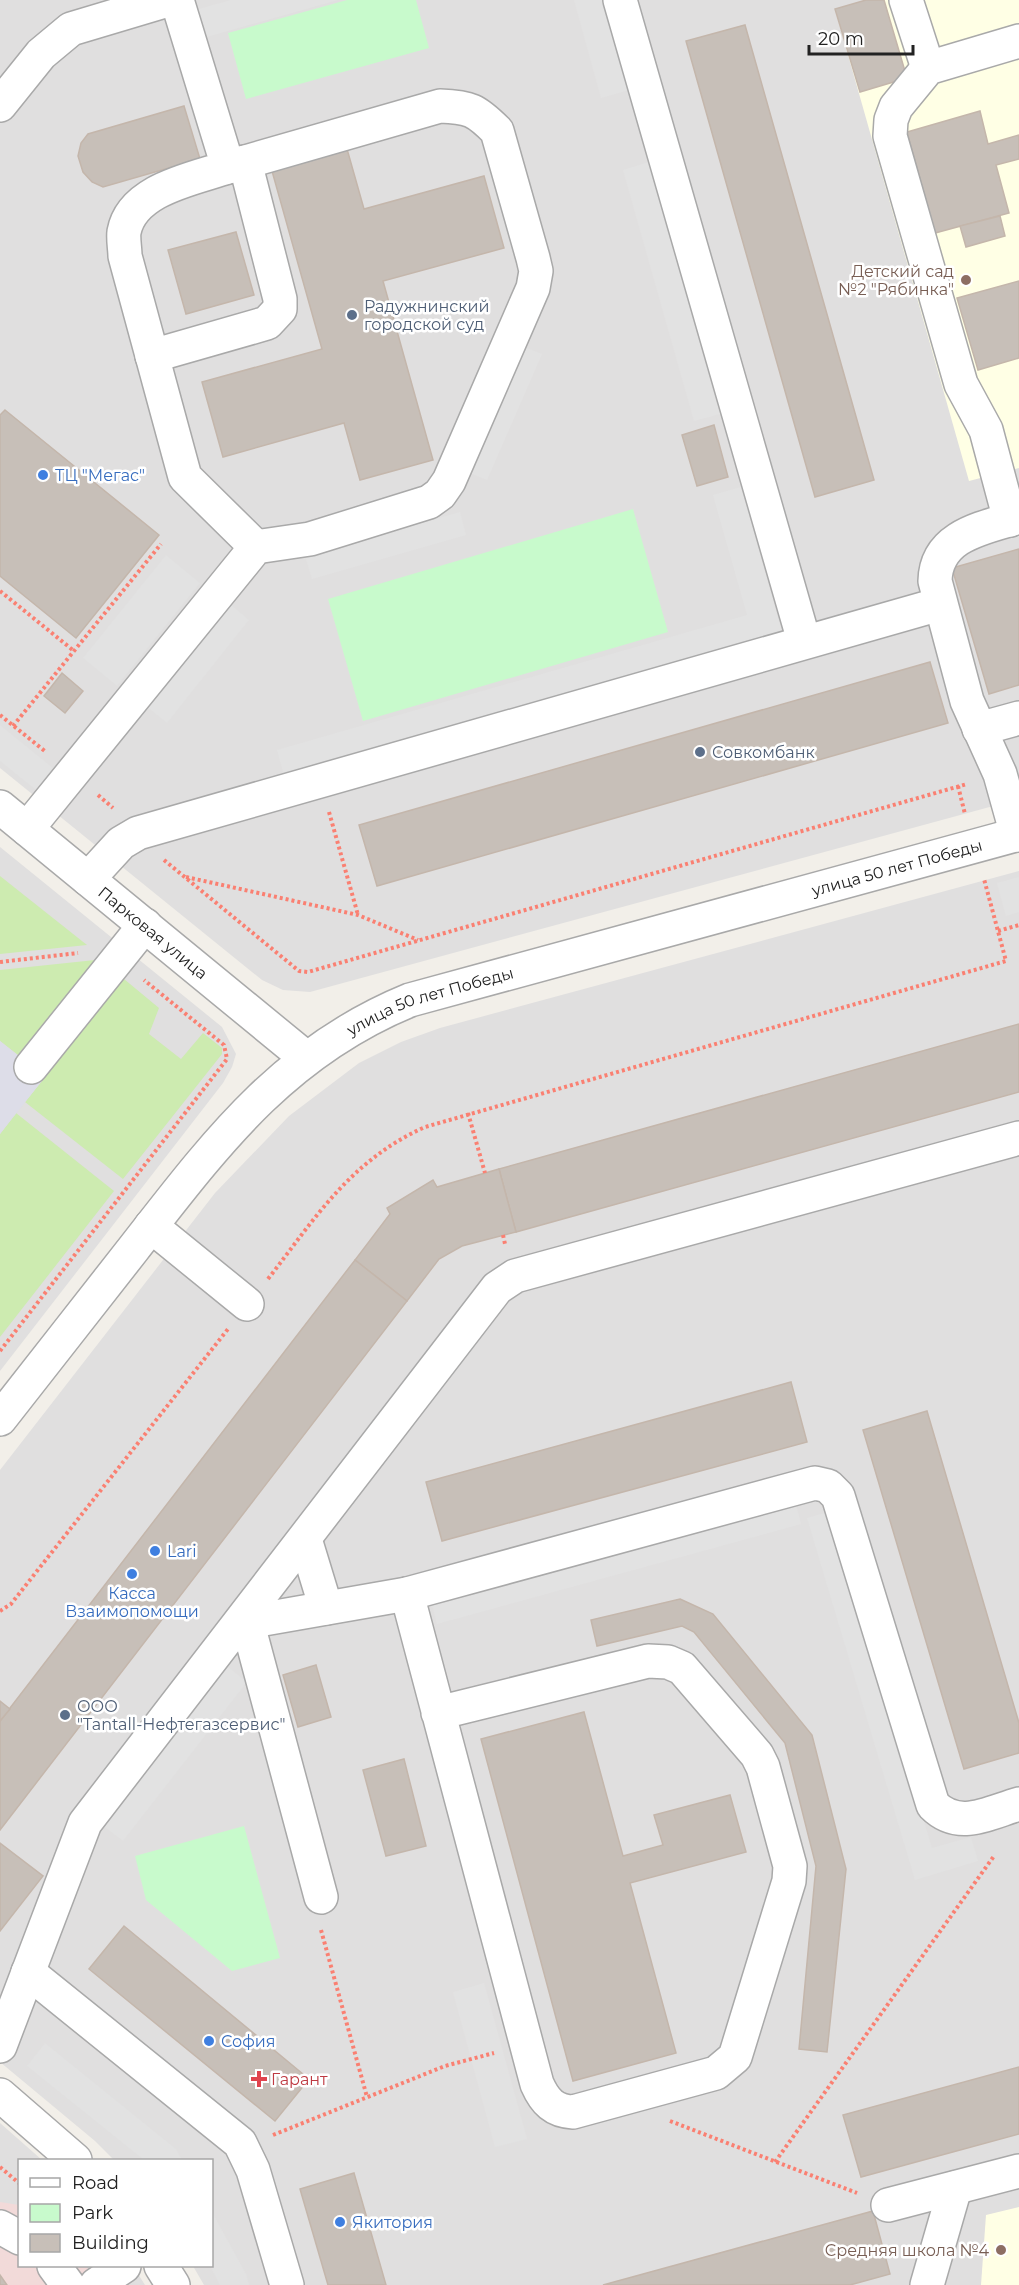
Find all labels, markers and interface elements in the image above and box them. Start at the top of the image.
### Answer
scale bar [809,18,912,56]
text: 20 m [818,28,864,50]
place label: Детский сад №2 "Рябинка" [838,262,954,299]
marker: Детский сад №2 "Рябинка" [959,273,973,287]
place label: Радужнинский городской суд [364,297,490,334]
marker: Радужнинский городской суд [345,308,359,322]
place label: ТЦ "Мегас" [55,466,145,485]
marker: ТЦ "Мегас" [36,468,50,482]
place label: Совкомбанк [712,743,815,762]
marker: Совкомбанк [693,745,707,759]
street label: улица 50 лет Победы [809,835,984,900]
street label: Парковая улица [95,882,212,983]
street label: улица 50 лет Победы [342,963,516,1040]
place label: Lari [167,1542,196,1561]
marker: Lari [148,1544,162,1558]
marker: Касса Взаимопомощи [125,1567,139,1581]
place label: Касса Взаимопомощи [65,1584,199,1621]
place label: ООО "Tantall-Нефтегазсервис" [77,1697,286,1734]
marker: ООО "Tantall-Нефтегазсервис" [58,1708,72,1722]
place label: София [221,2032,276,2051]
marker: София [202,2034,216,2048]
place label: Гарант [271,2070,328,2089]
marker: Гарант [252,2072,266,2086]
legend [18,2159,213,2267]
text: Road [72,2172,119,2194]
text: Park [72,2202,113,2224]
place label: Якитория [352,2213,433,2232]
marker: Якитория [333,2215,347,2229]
text: Building [72,2232,149,2254]
place label: Средняя школа №4 [825,2241,989,2260]
marker: Средняя школа №4 [994,2243,1008,2257]

